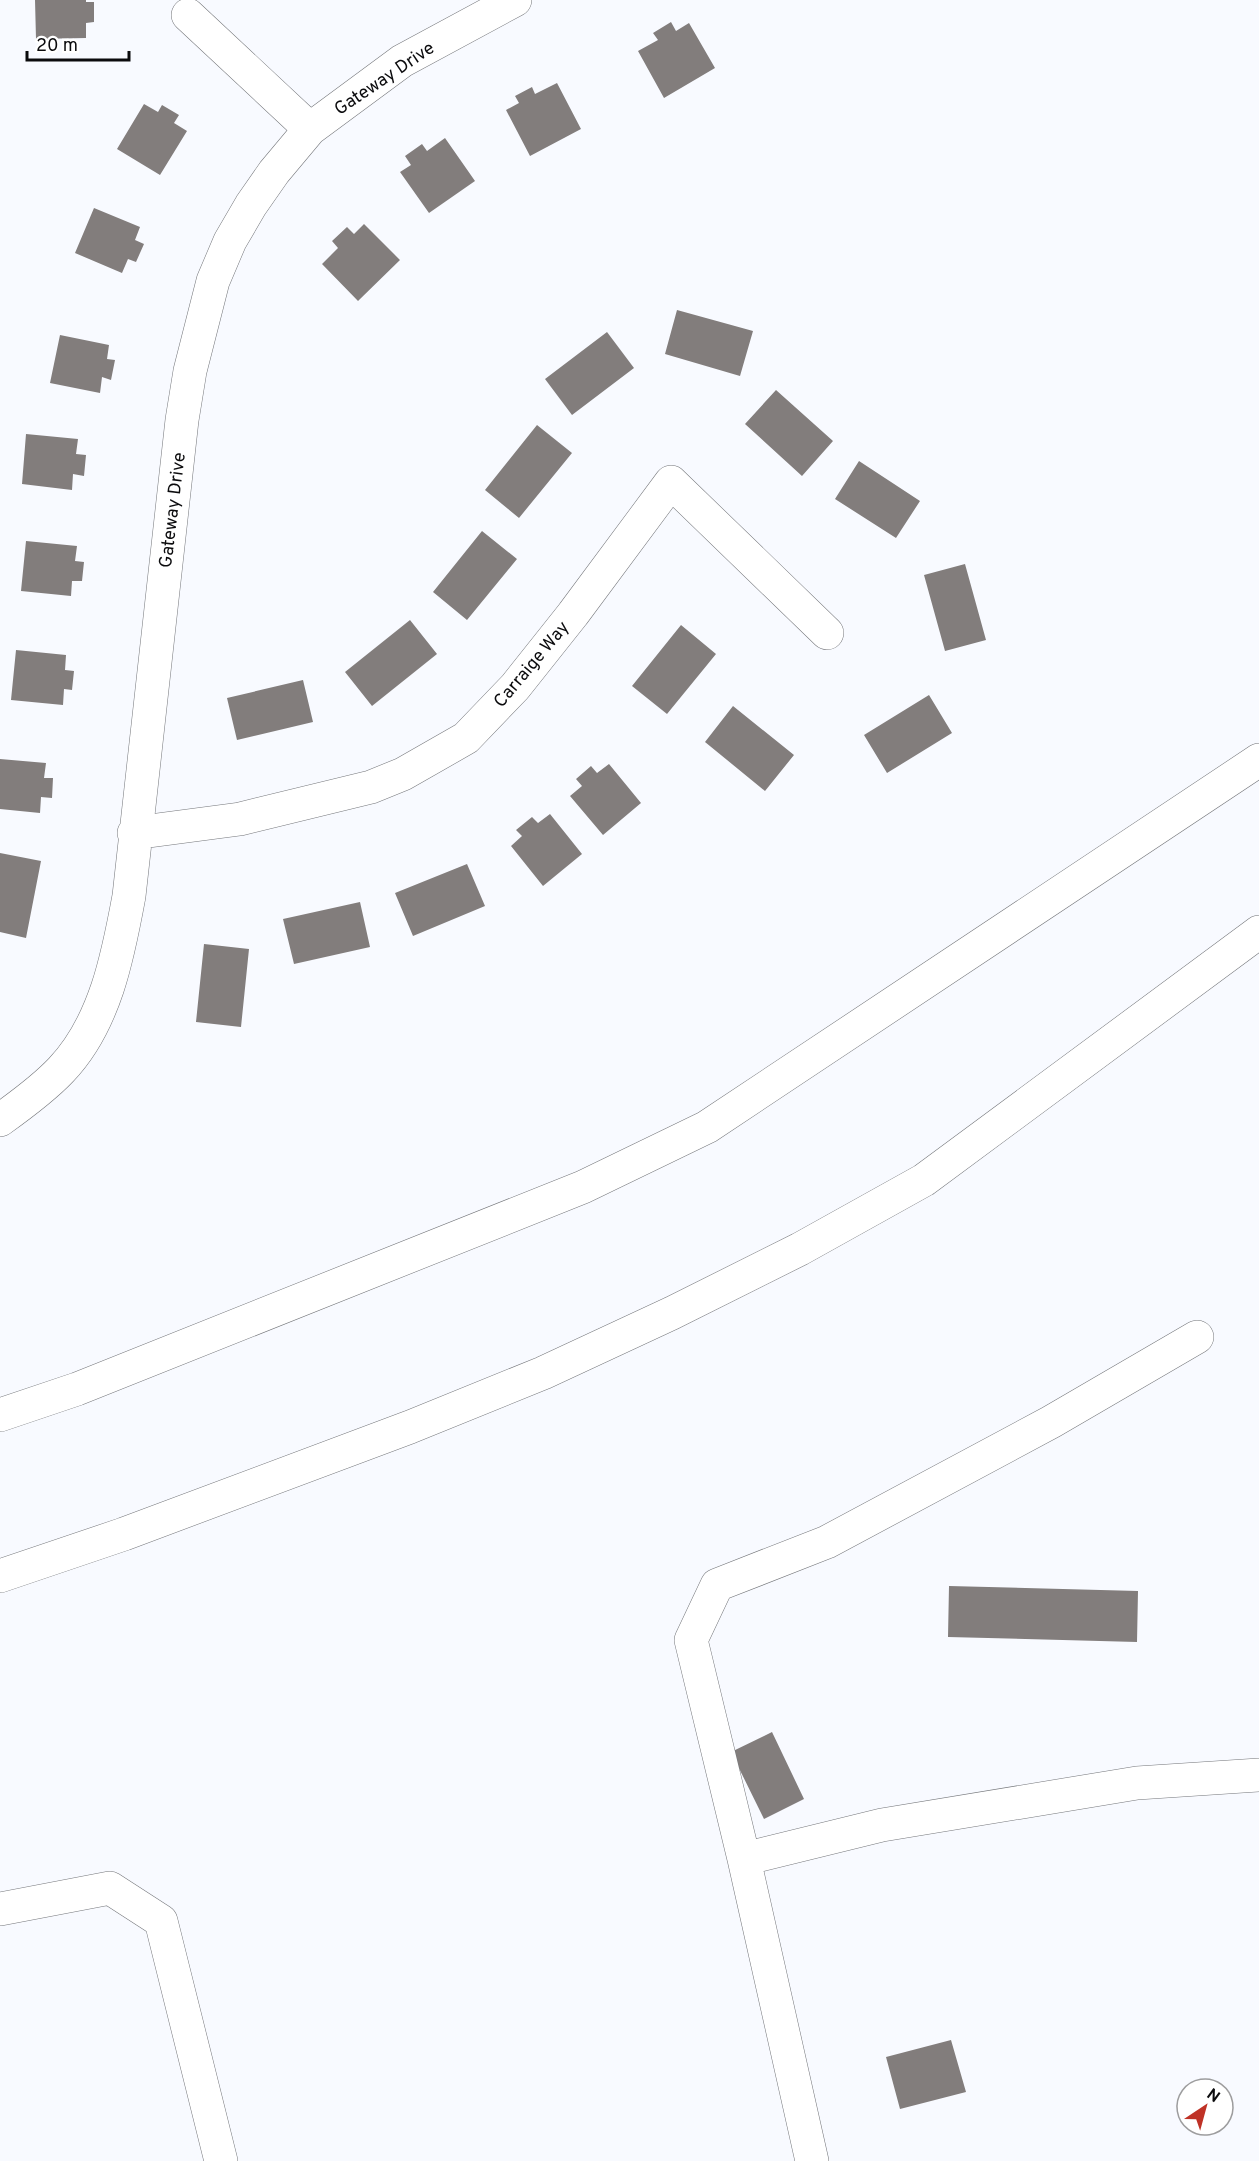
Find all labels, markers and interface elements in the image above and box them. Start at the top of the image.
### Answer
scale bar [27,24,129,62]
text: 20 m [36,35,78,58]
street label: Gateway Drive [330,37,439,121]
street label: Gateway Drive [155,451,192,569]
street label: Carraige Way [489,617,575,713]
north arrow [1175,2077,1235,2137]
text: N [1202,2085,1223,2108]

